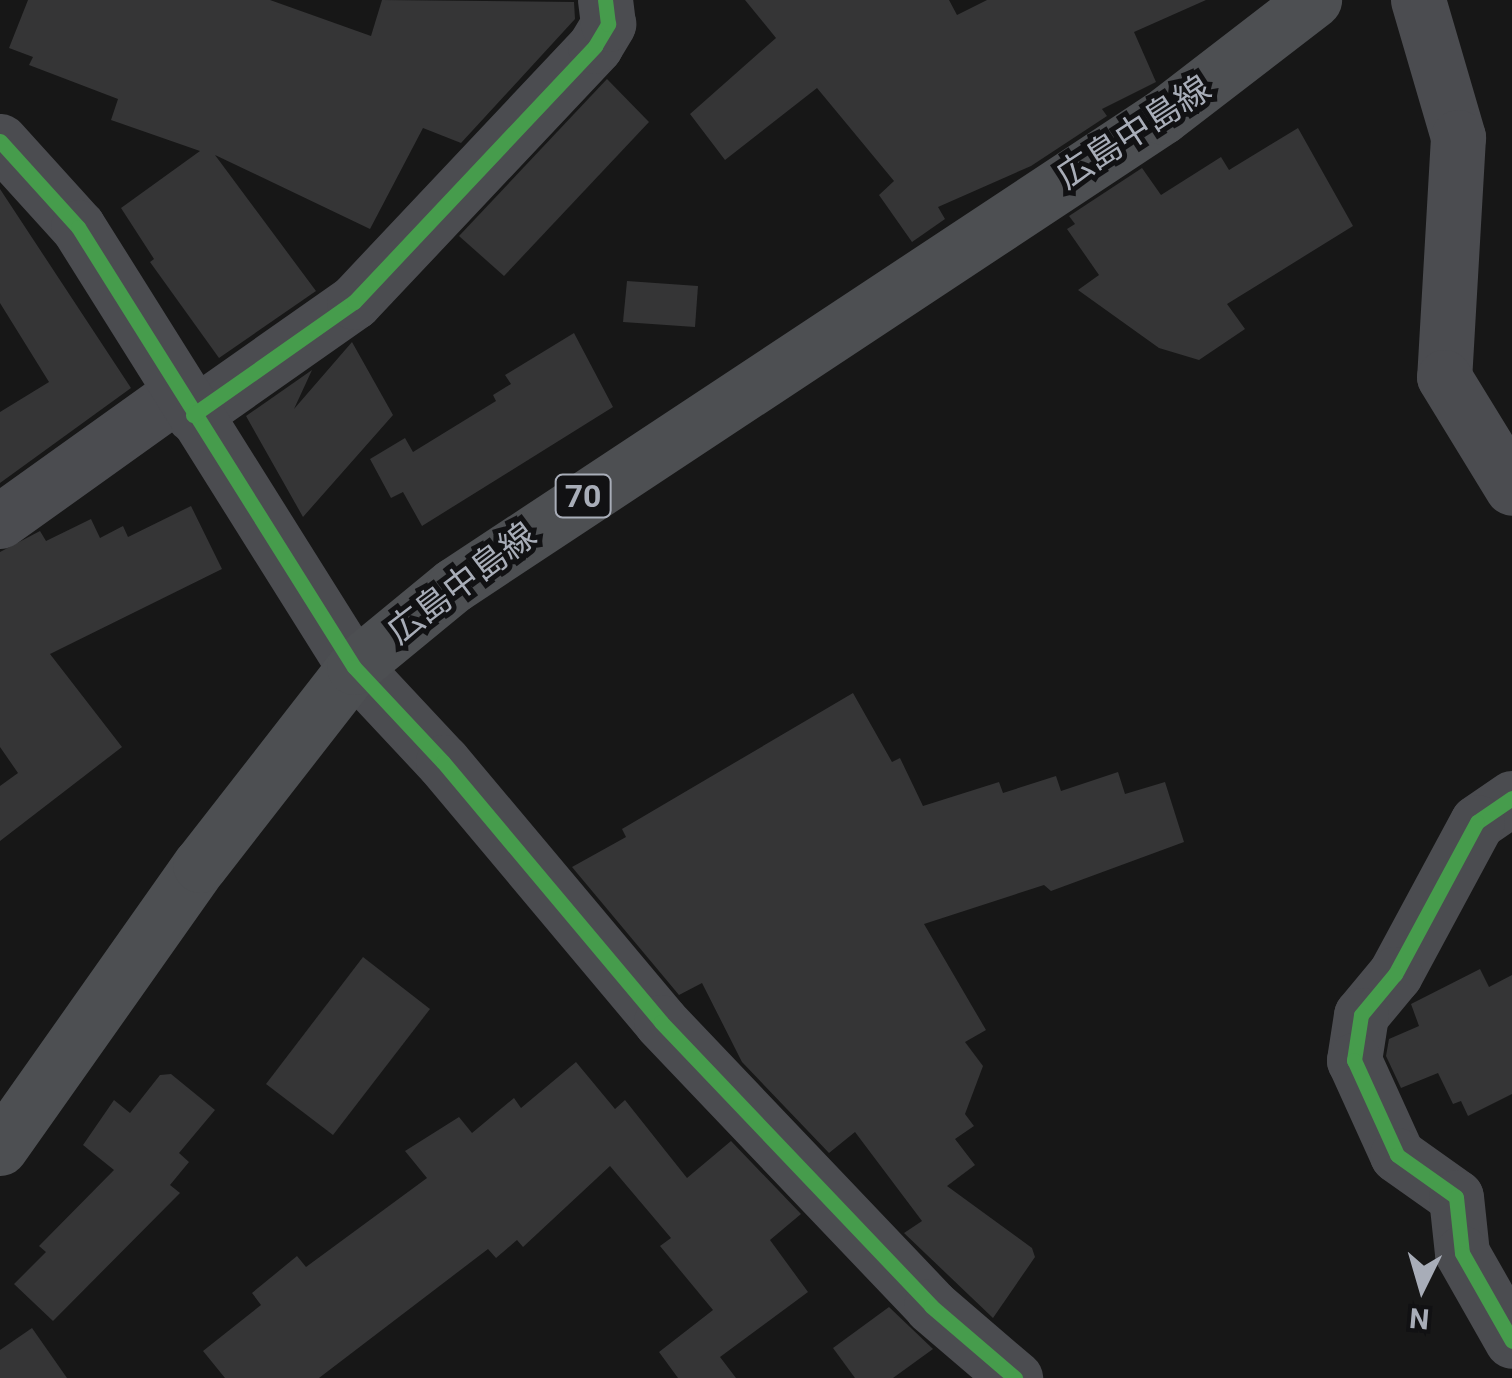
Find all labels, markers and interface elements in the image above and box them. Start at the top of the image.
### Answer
street label: 広島中島線 [1049,68,1219,198]
road number: 70 [553,469,613,523]
street label: 広島中島線 [379,515,545,653]
north arrow [1372,1238,1472,1338]
text: N [1408,1301,1431,1336]

